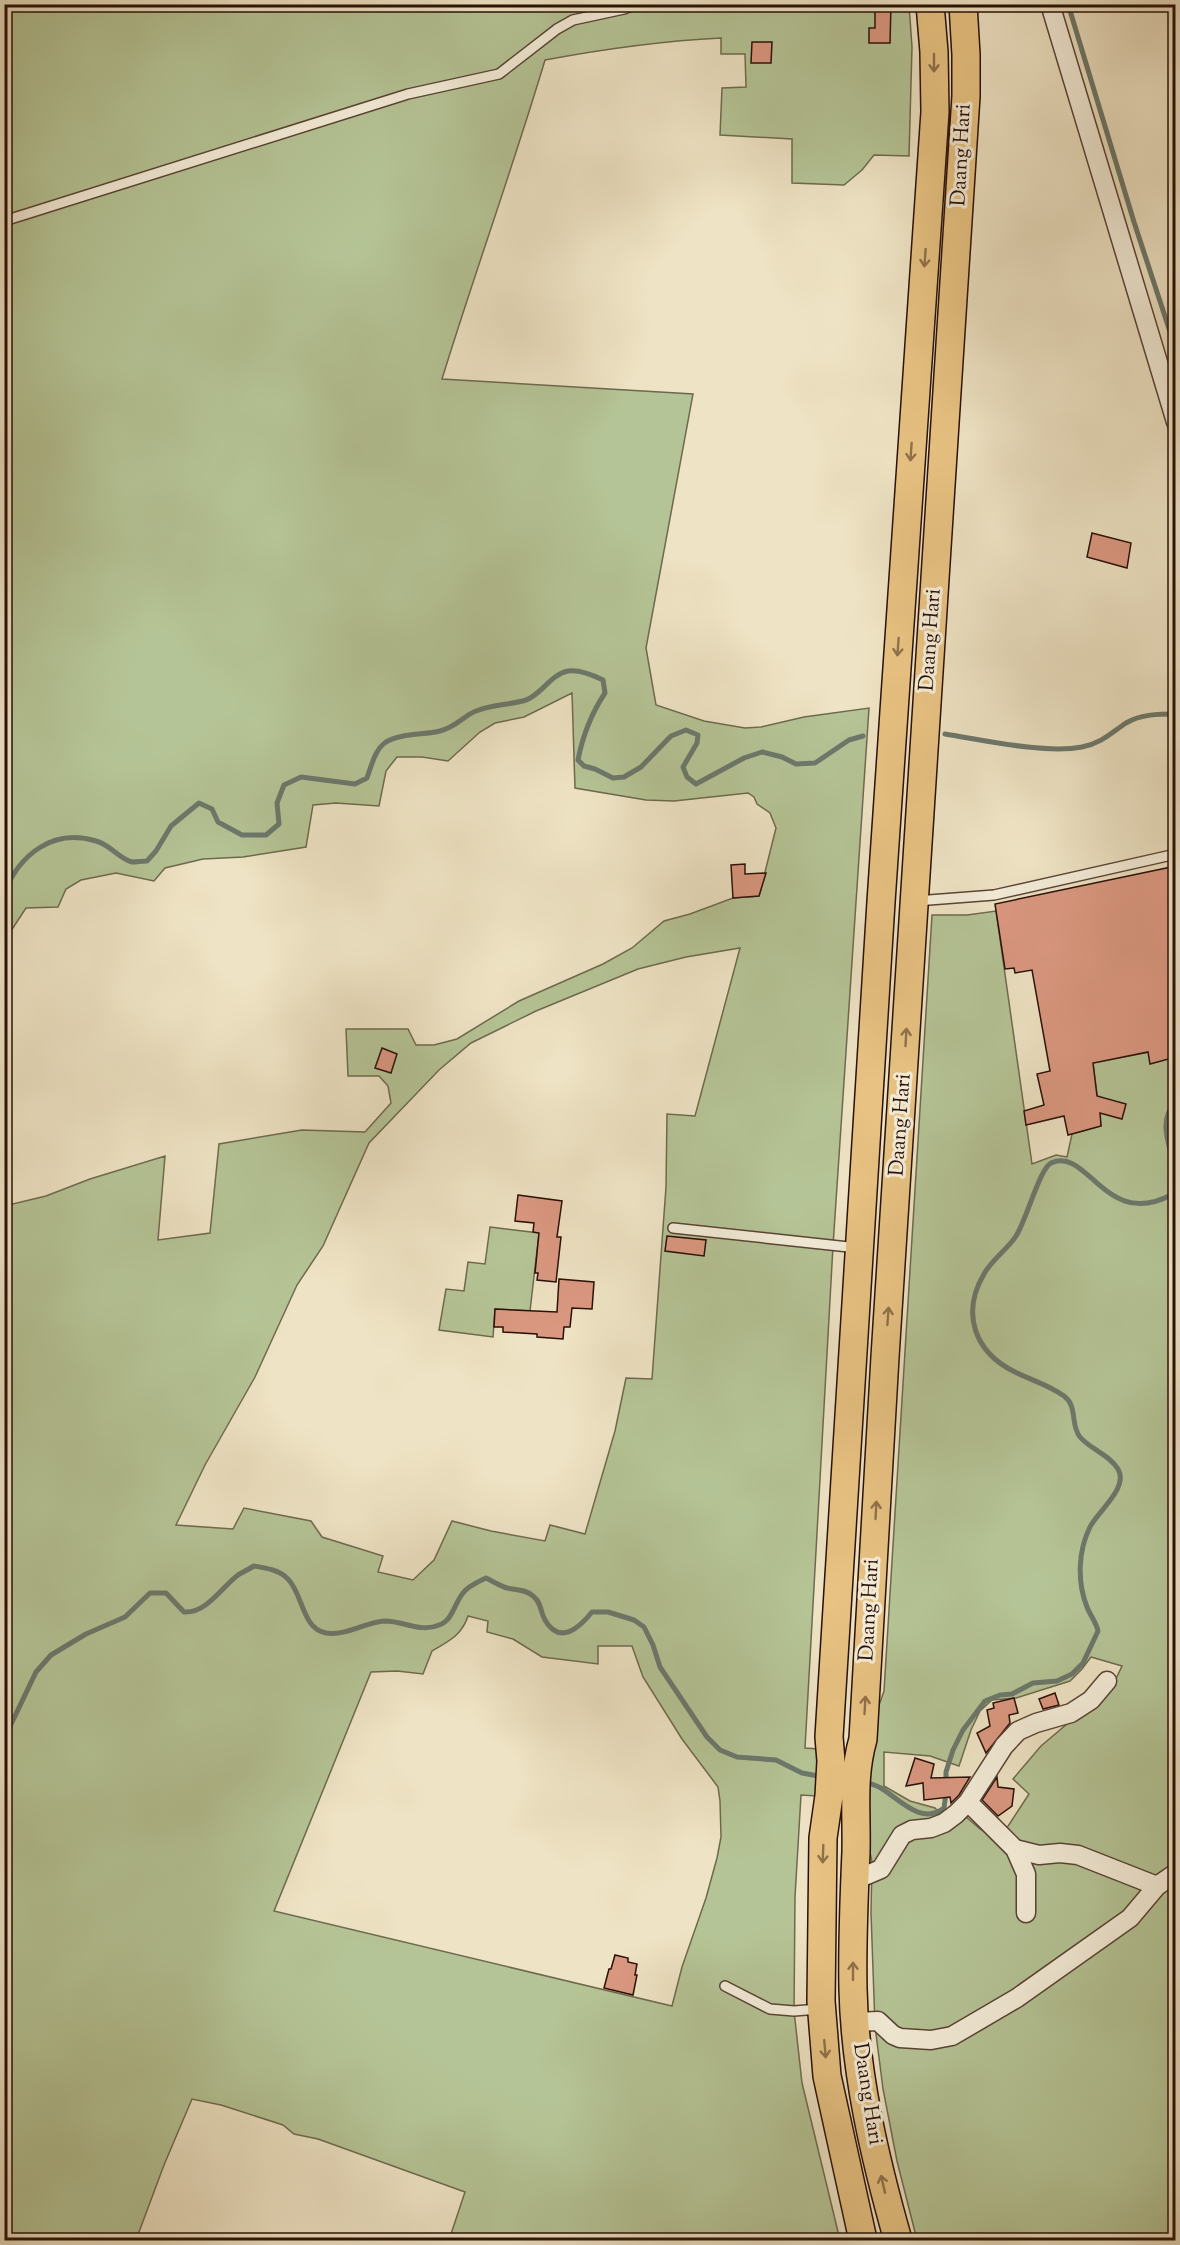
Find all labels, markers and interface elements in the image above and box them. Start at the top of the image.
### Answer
one-way arrow [928,52,940,72]
street label: Daang Hari [944,103,980,207]
one-way arrow [920,247,931,267]
one-way arrow [905,441,916,461]
street label: Daang Hari [912,588,950,692]
one-way arrow [892,636,903,656]
one-way arrow [901,1028,912,1048]
street label: Daang Hari [882,1073,920,1177]
one-way arrow [882,1306,893,1326]
one-way arrow [871,1501,882,1521]
street label: Daang Hari [852,1558,888,1662]
one-way arrow [859,1695,870,1715]
one-way arrow [817,1844,828,1864]
one-way arrow [847,1961,859,1981]
one-way arrow [819,2038,830,2058]
street label: Daang Hari [844,2041,890,2147]
one-way arrow [876,2175,888,2194]

